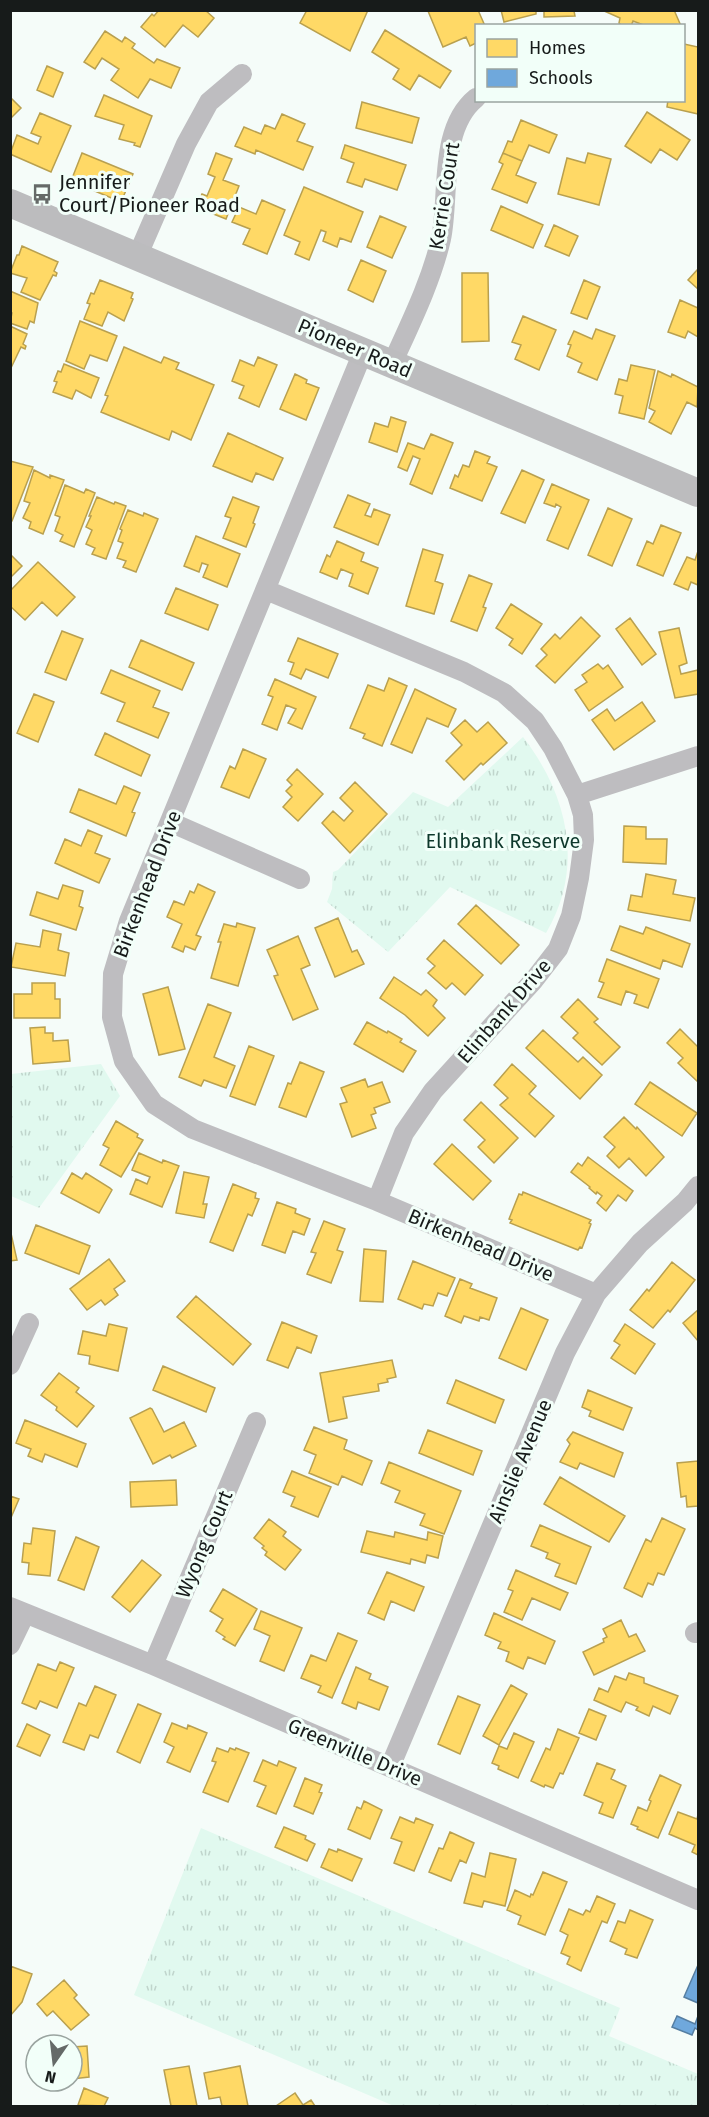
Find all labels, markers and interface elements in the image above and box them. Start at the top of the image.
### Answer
legend [475,24,685,102]
text: Homes [529,37,585,59]
text: Schools [529,67,593,89]
street label: Kerrie Court [424,140,464,252]
place label: Jennifer Court/Pioneer Road [59,170,240,217]
bus stop icon: Jennifer Court/Pioneer Road [30,182,54,206]
street label: Pioneer Road [294,313,416,383]
street label: Birkenhead Drive [108,807,186,961]
park label: Elinbank Reserve [426,829,580,853]
street label: Elinbank Drive [452,954,556,1068]
street label: Birkenhead Drive [405,1204,557,1286]
street label: Ainslie Avenue [483,1395,557,1527]
street label: Wyong Court [171,1486,238,1601]
street label: Greenville Drive [284,1713,426,1791]
north arrow [24,2033,84,2093]
text: N [43,2067,58,2088]

